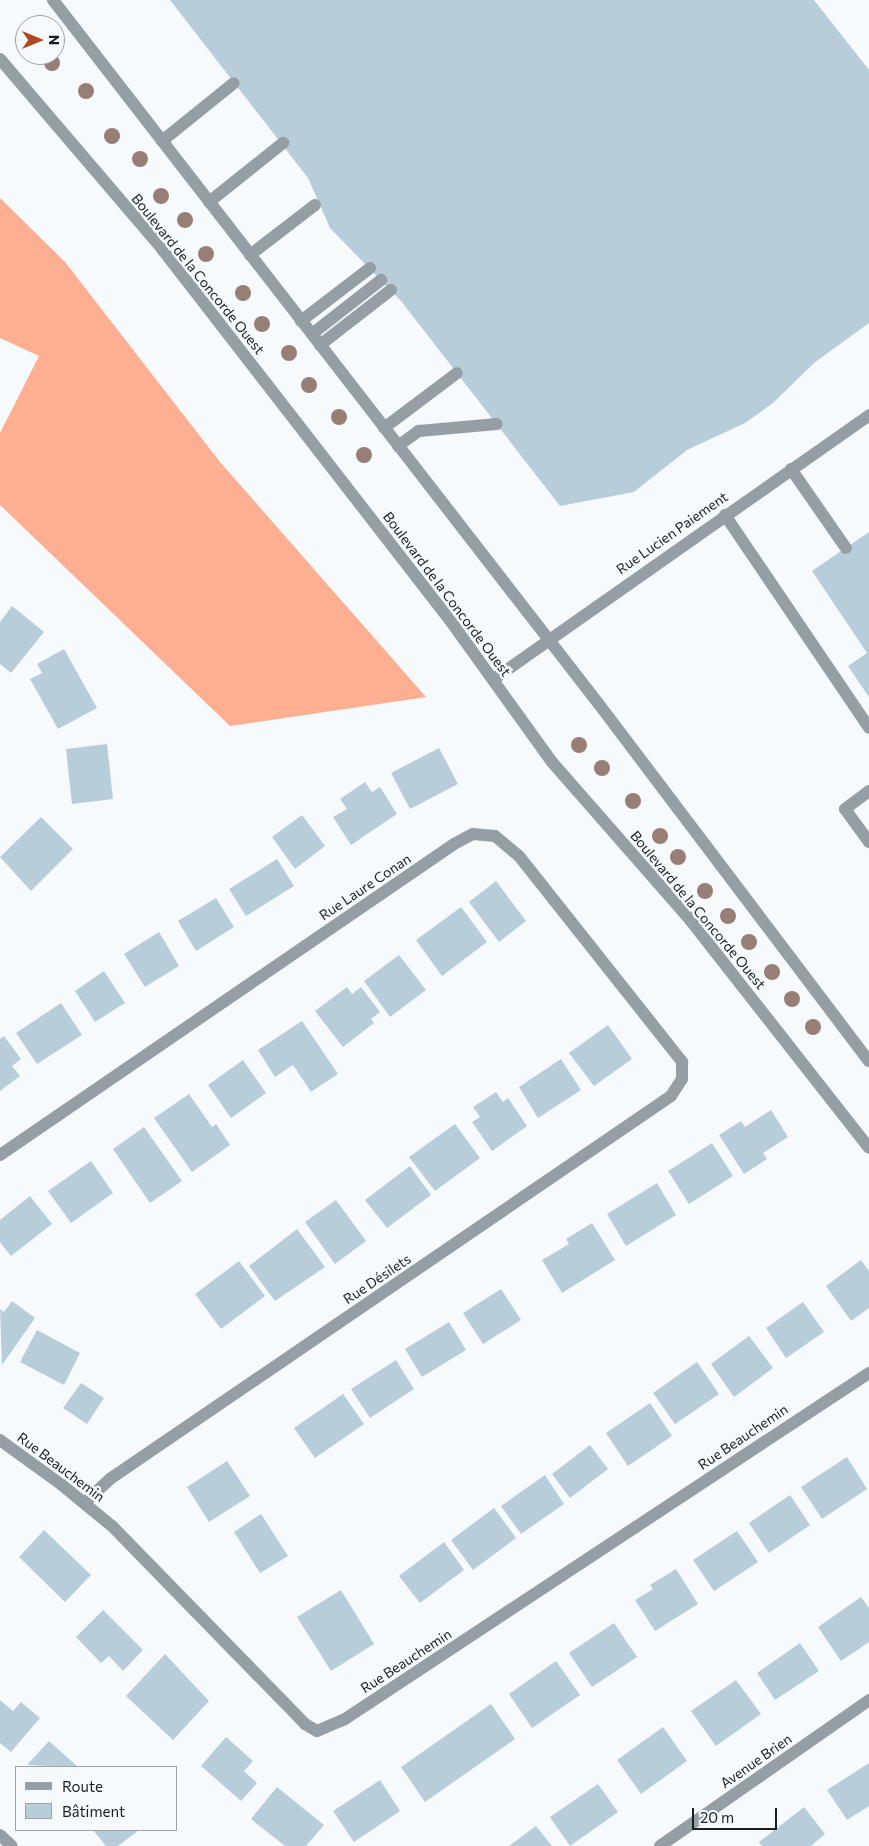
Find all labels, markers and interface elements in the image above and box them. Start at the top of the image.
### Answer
north arrow [15,15,65,65]
text: N [46,35,63,45]
street label: Boulevard de la Concorde Ouest [128,190,268,358]
street label: Rue Lucien Paiement [613,488,731,578]
street label: Boulevard de la Concorde Ouest [380,508,514,680]
street label: Boulevard de la Concorde Ouest [627,827,769,993]
street label: Rue Laure Conan [316,850,414,924]
street label: Rue Désilets [340,1250,414,1308]
street label: Rue Beauchemin [695,1401,791,1473]
street label: Rue Beauchemin [14,1429,108,1505]
street label: Rue Beauchemin [357,1625,455,1697]
street label: Avenue Brien [717,1730,795,1792]
legend [15,1766,178,1831]
text: Route [62,1777,103,1795]
scale bar [694,1798,779,1830]
text: Bâtiment [62,1802,125,1820]
text: 20 m [700,1808,734,1826]

